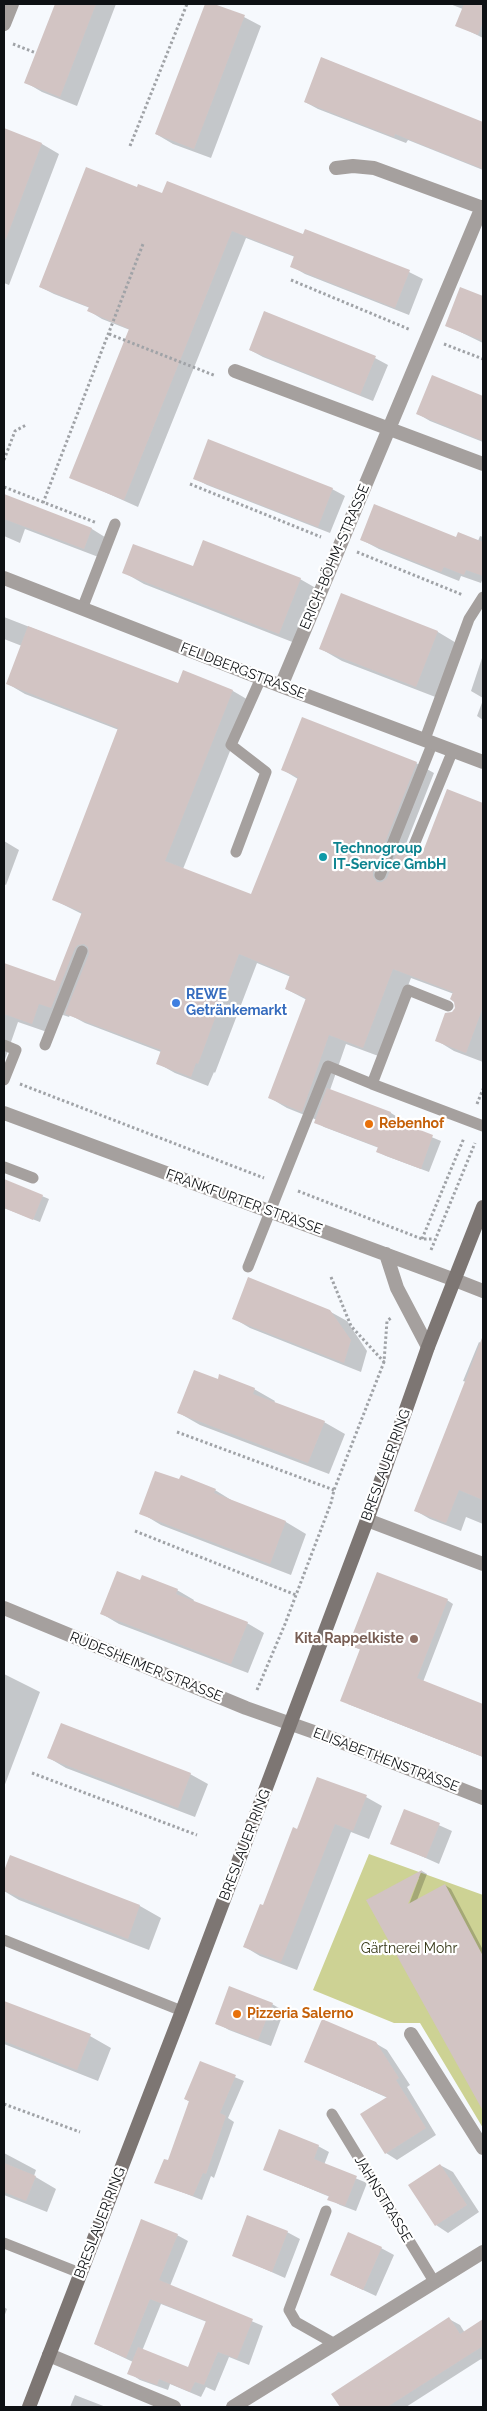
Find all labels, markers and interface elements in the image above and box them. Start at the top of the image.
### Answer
street label: ERICH-BÖHM-STRASSE [297,482,373,632]
street label: FELDBERGSTRASSE [178,639,308,703]
place label: Technogroup IT-Service GmbH [333,841,446,874]
marker: Technogroup IT-Service GmbH [317,851,329,863]
place label: REWE Getränkemarkt [186,987,287,1020]
marker: REWE Getränkemarkt [170,997,182,1009]
place label: Rebenhof [379,1116,444,1132]
marker: Rebenhof [363,1118,375,1130]
street label: FRANKFURTER STRASSE [164,1166,324,1238]
street label: BRESLAUER RING [358,1407,414,1523]
street label: RÜDESHEIMER STRASSE [67,1629,225,1705]
place label: Kita Rappelkiste [295,1631,404,1647]
marker: Kita Rappelkiste [408,1633,420,1645]
street label: ELISABETHENSTRASSE [311,1724,461,1796]
street label: BRESLAUER RING [216,1787,274,1903]
park label: Gärtnerei Mohr [361,1941,457,1957]
place label: Pizzeria Salerno [247,2006,354,2022]
marker: Pizzeria Salerno [231,2008,243,2020]
street label: JAHNSTRASSE [351,2153,415,2245]
street label: BRESLAUER RING [71,2165,129,2281]

